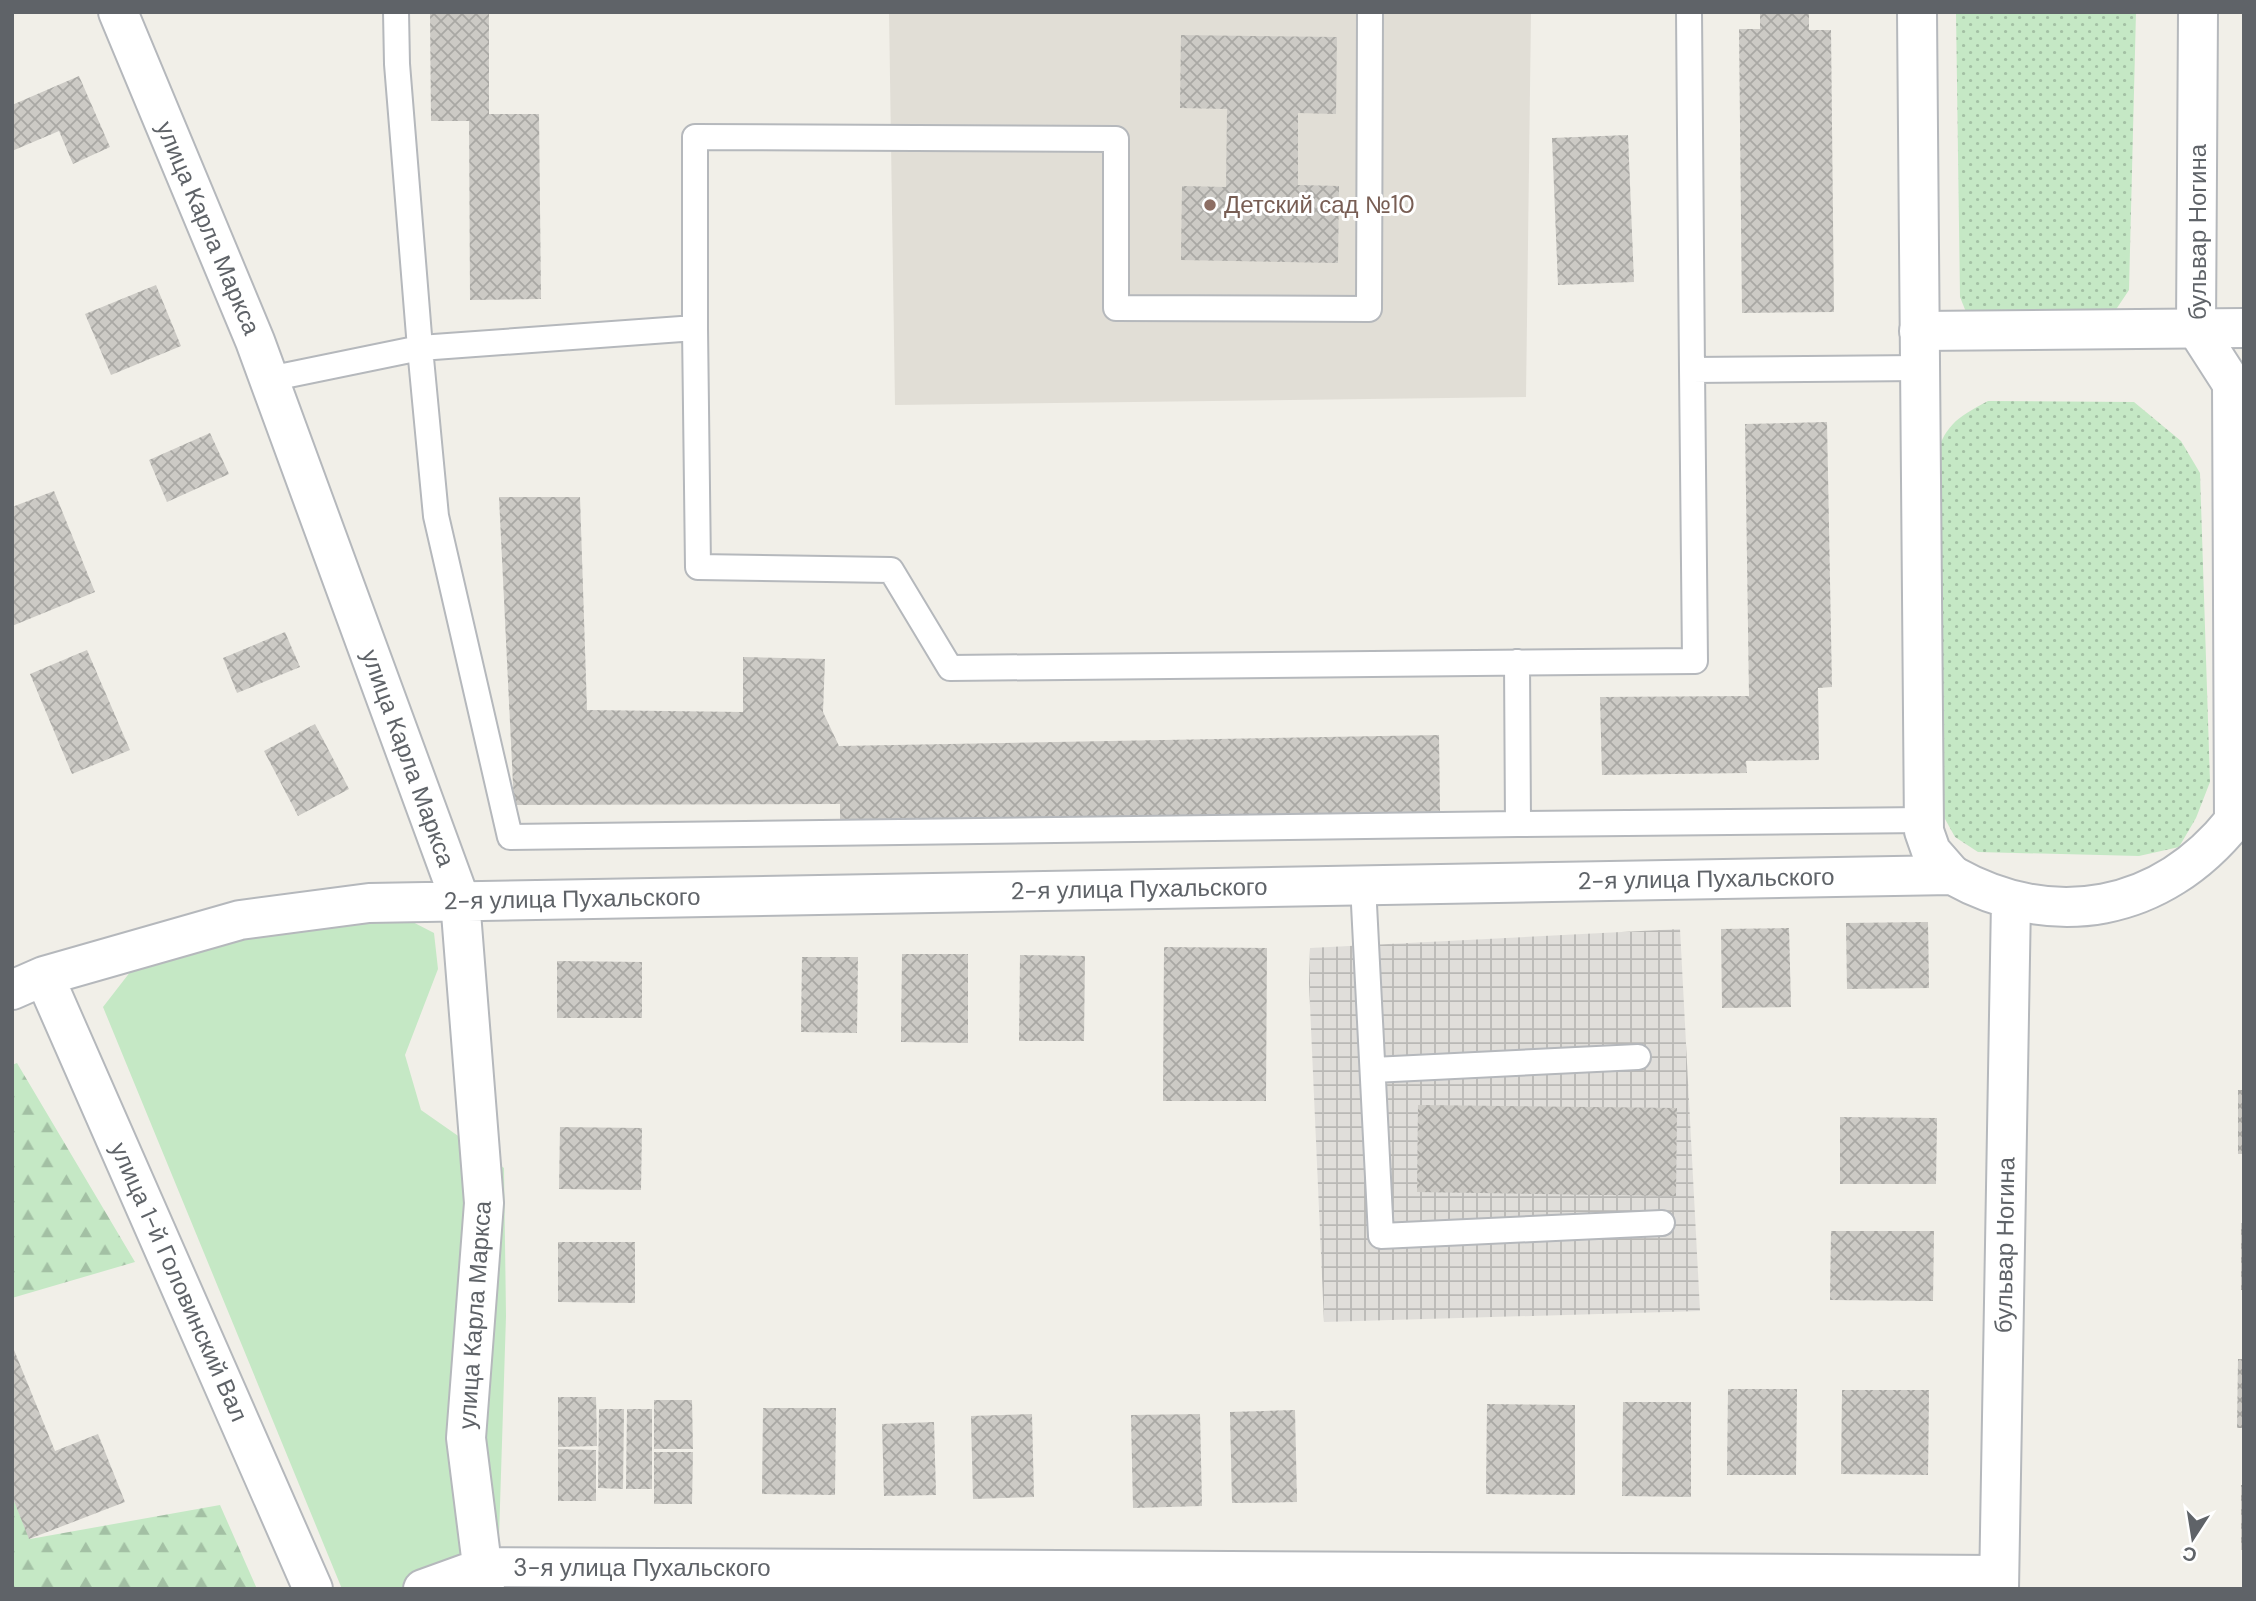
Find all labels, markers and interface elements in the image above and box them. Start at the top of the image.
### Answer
street label: улица Карла Маркса [149,116,268,340]
street label: бульвар Ногина [2182,143,2213,320]
place label: Детский сад №10 [1224,189,1415,220]
marker: Детский сад №10 [1202,197,1218,213]
street label: улица Карла Маркса [355,645,462,871]
street label: 2-я улица Пухальского [1577,861,1835,896]
street label: 2-я улица Пухальского [1010,871,1268,906]
street label: 2-я улица Пухальского [443,881,701,916]
street label: улица 1-й Головинский Вал [104,1137,255,1426]
street label: бульвар Ногина [1987,1156,2022,1333]
street label: улица Карла Маркса [451,1199,498,1430]
north arrow [2158,1503,2228,1573]
text: С [2180,1540,2199,1568]
street label: 3-я улица Пухальского [513,1552,771,1583]

